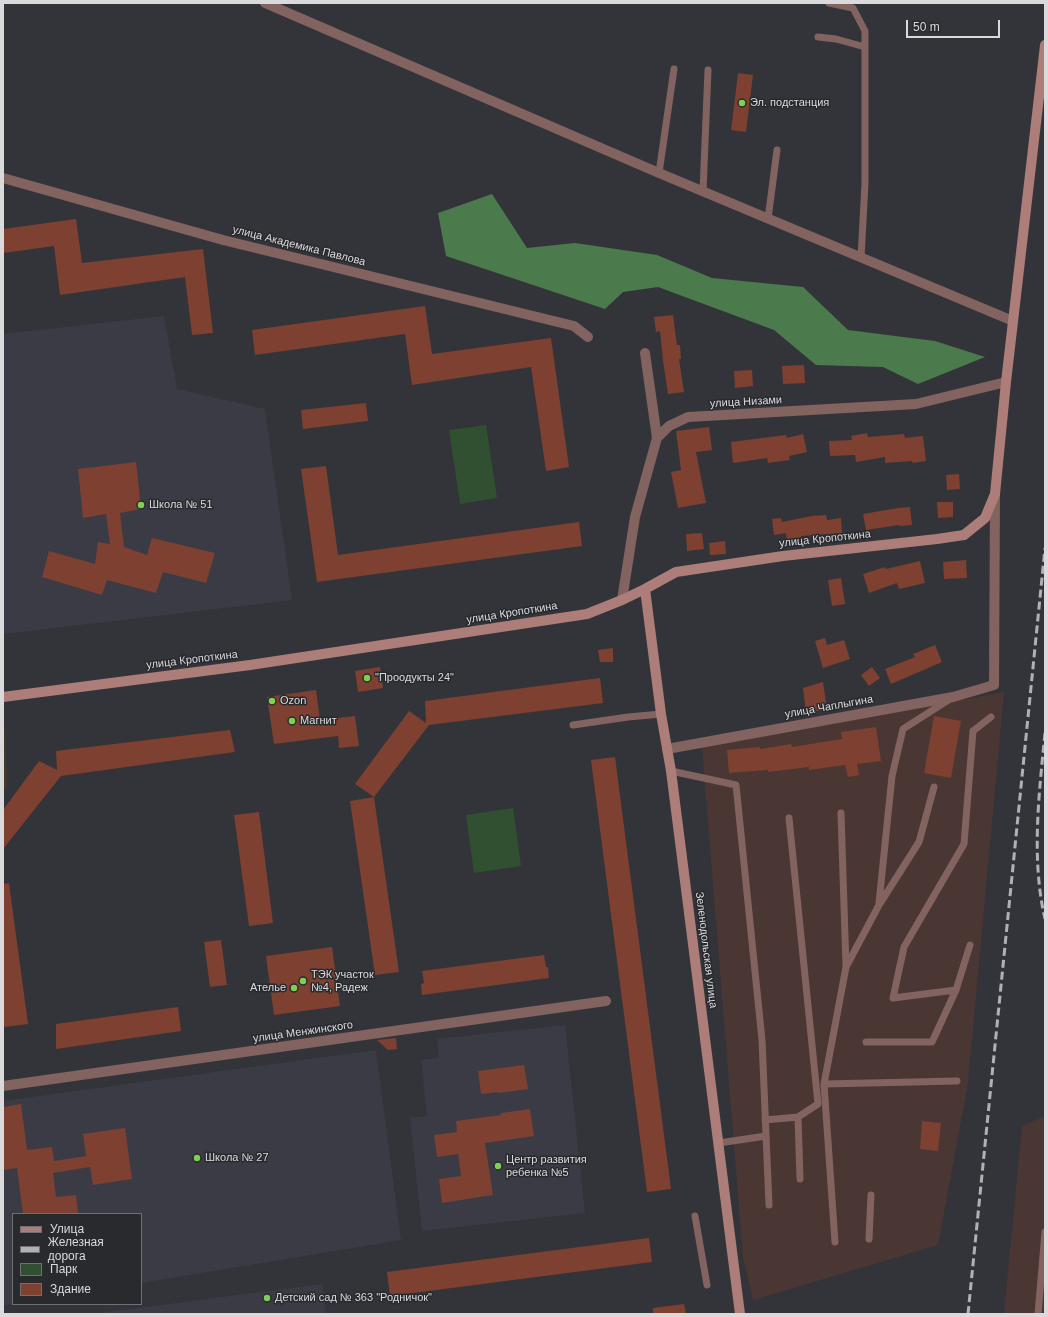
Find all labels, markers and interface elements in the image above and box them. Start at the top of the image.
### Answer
scale bar [908,12,1002,38]
text: 50 m [913,20,940,34]
place label: Эл. подстанция [750,96,829,110]
marker: Эл. подстанция [737,98,747,108]
street label: улица Академика Павлова [231,223,367,269]
street label: улица Низами [710,394,782,410]
place label: Школа № 51 [149,498,213,512]
marker: Школа № 51 [136,500,146,510]
street label: улица Кропоткина [779,528,871,550]
street label: улица Кропоткина [466,599,558,627]
street label: улица Кропоткина [146,648,238,672]
place label: "Проодукты 24" [375,671,454,685]
marker: "Проодукты 24" [362,673,372,683]
street label: улица Чаплыгина [784,693,874,721]
place label: Ozon [280,694,306,708]
marker: Ozon [267,696,277,706]
place label: Магнит [300,714,337,728]
marker: Магнит [287,716,297,726]
street label: Зеленодольская улица [692,891,720,1009]
place label: ТЭК участок №4, Радеж [311,968,374,994]
marker: ТЭК участок №4, Радеж [298,976,308,986]
place label: Ателье [250,981,286,995]
marker: Ателье [289,983,299,993]
street label: улица Менжинского [252,1018,354,1046]
place label: Школа № 27 [205,1151,269,1165]
marker: Школа № 27 [192,1153,202,1163]
place label: Центр развития ребенка №5 [506,1153,587,1179]
marker: Центр развития ребенка №5 [493,1161,503,1171]
legend [12,1213,142,1305]
text: Улица [50,1222,84,1236]
text: Железная дорога [48,1235,104,1263]
text: Парк [50,1262,77,1276]
text: Здание [50,1282,91,1296]
place label: Детский сад № 363 "Родничок" [275,1291,432,1305]
marker: Детский сад № 363 "Родничок" [262,1293,272,1303]

